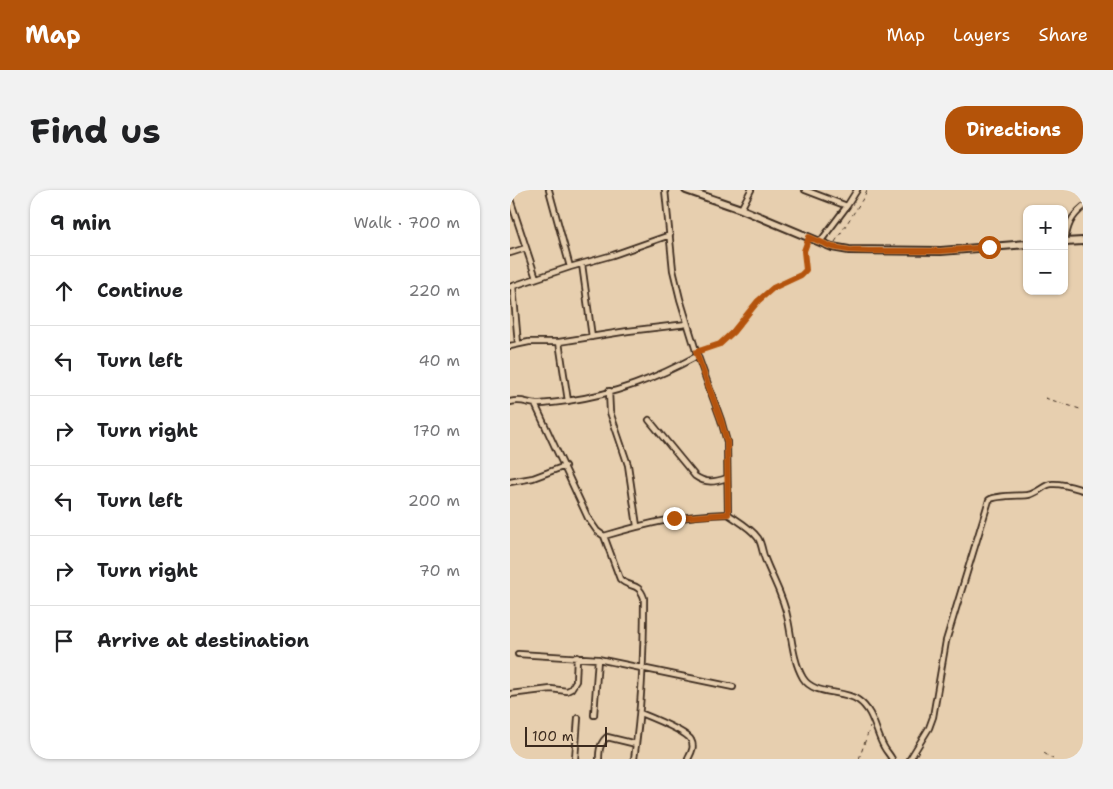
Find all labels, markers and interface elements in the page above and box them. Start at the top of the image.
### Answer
text: Map [25,19,81,51]
text: Map [887,23,925,47]
text: Layers [953,23,1010,47]
text: Share [1038,23,1088,47]
button: Directions [945,106,1083,154]
text: Find us [30,107,161,154]
map controls [1023,205,1068,295]
button: + [1023,205,1068,250]
text: 9 min [50,209,111,237]
text: Walk · 700 m [354,212,460,233]
route start [978,236,1001,259]
button: − [1023,250,1068,295]
icon: ahead [50,277,78,305]
text: Continue [97,278,183,303]
text: 220 m [408,280,460,301]
icon: left [50,347,78,375]
text: Turn left [97,348,183,373]
text: 40 m [418,350,460,371]
icon: right [50,417,78,445]
text: Turn right [97,418,198,443]
text: 170 m [413,420,460,441]
icon: left [50,487,78,515]
text: Turn left [97,488,183,513]
text: 200 m [408,490,460,511]
route end [663,507,686,530]
icon: right [50,557,78,585]
text: Turn right [97,558,198,583]
text: 70 m [419,560,460,581]
icon: arrive [50,627,78,655]
text: Arrive at destination [97,628,309,653]
scale bar [525,724,608,747]
text: 100 m [532,727,574,745]

